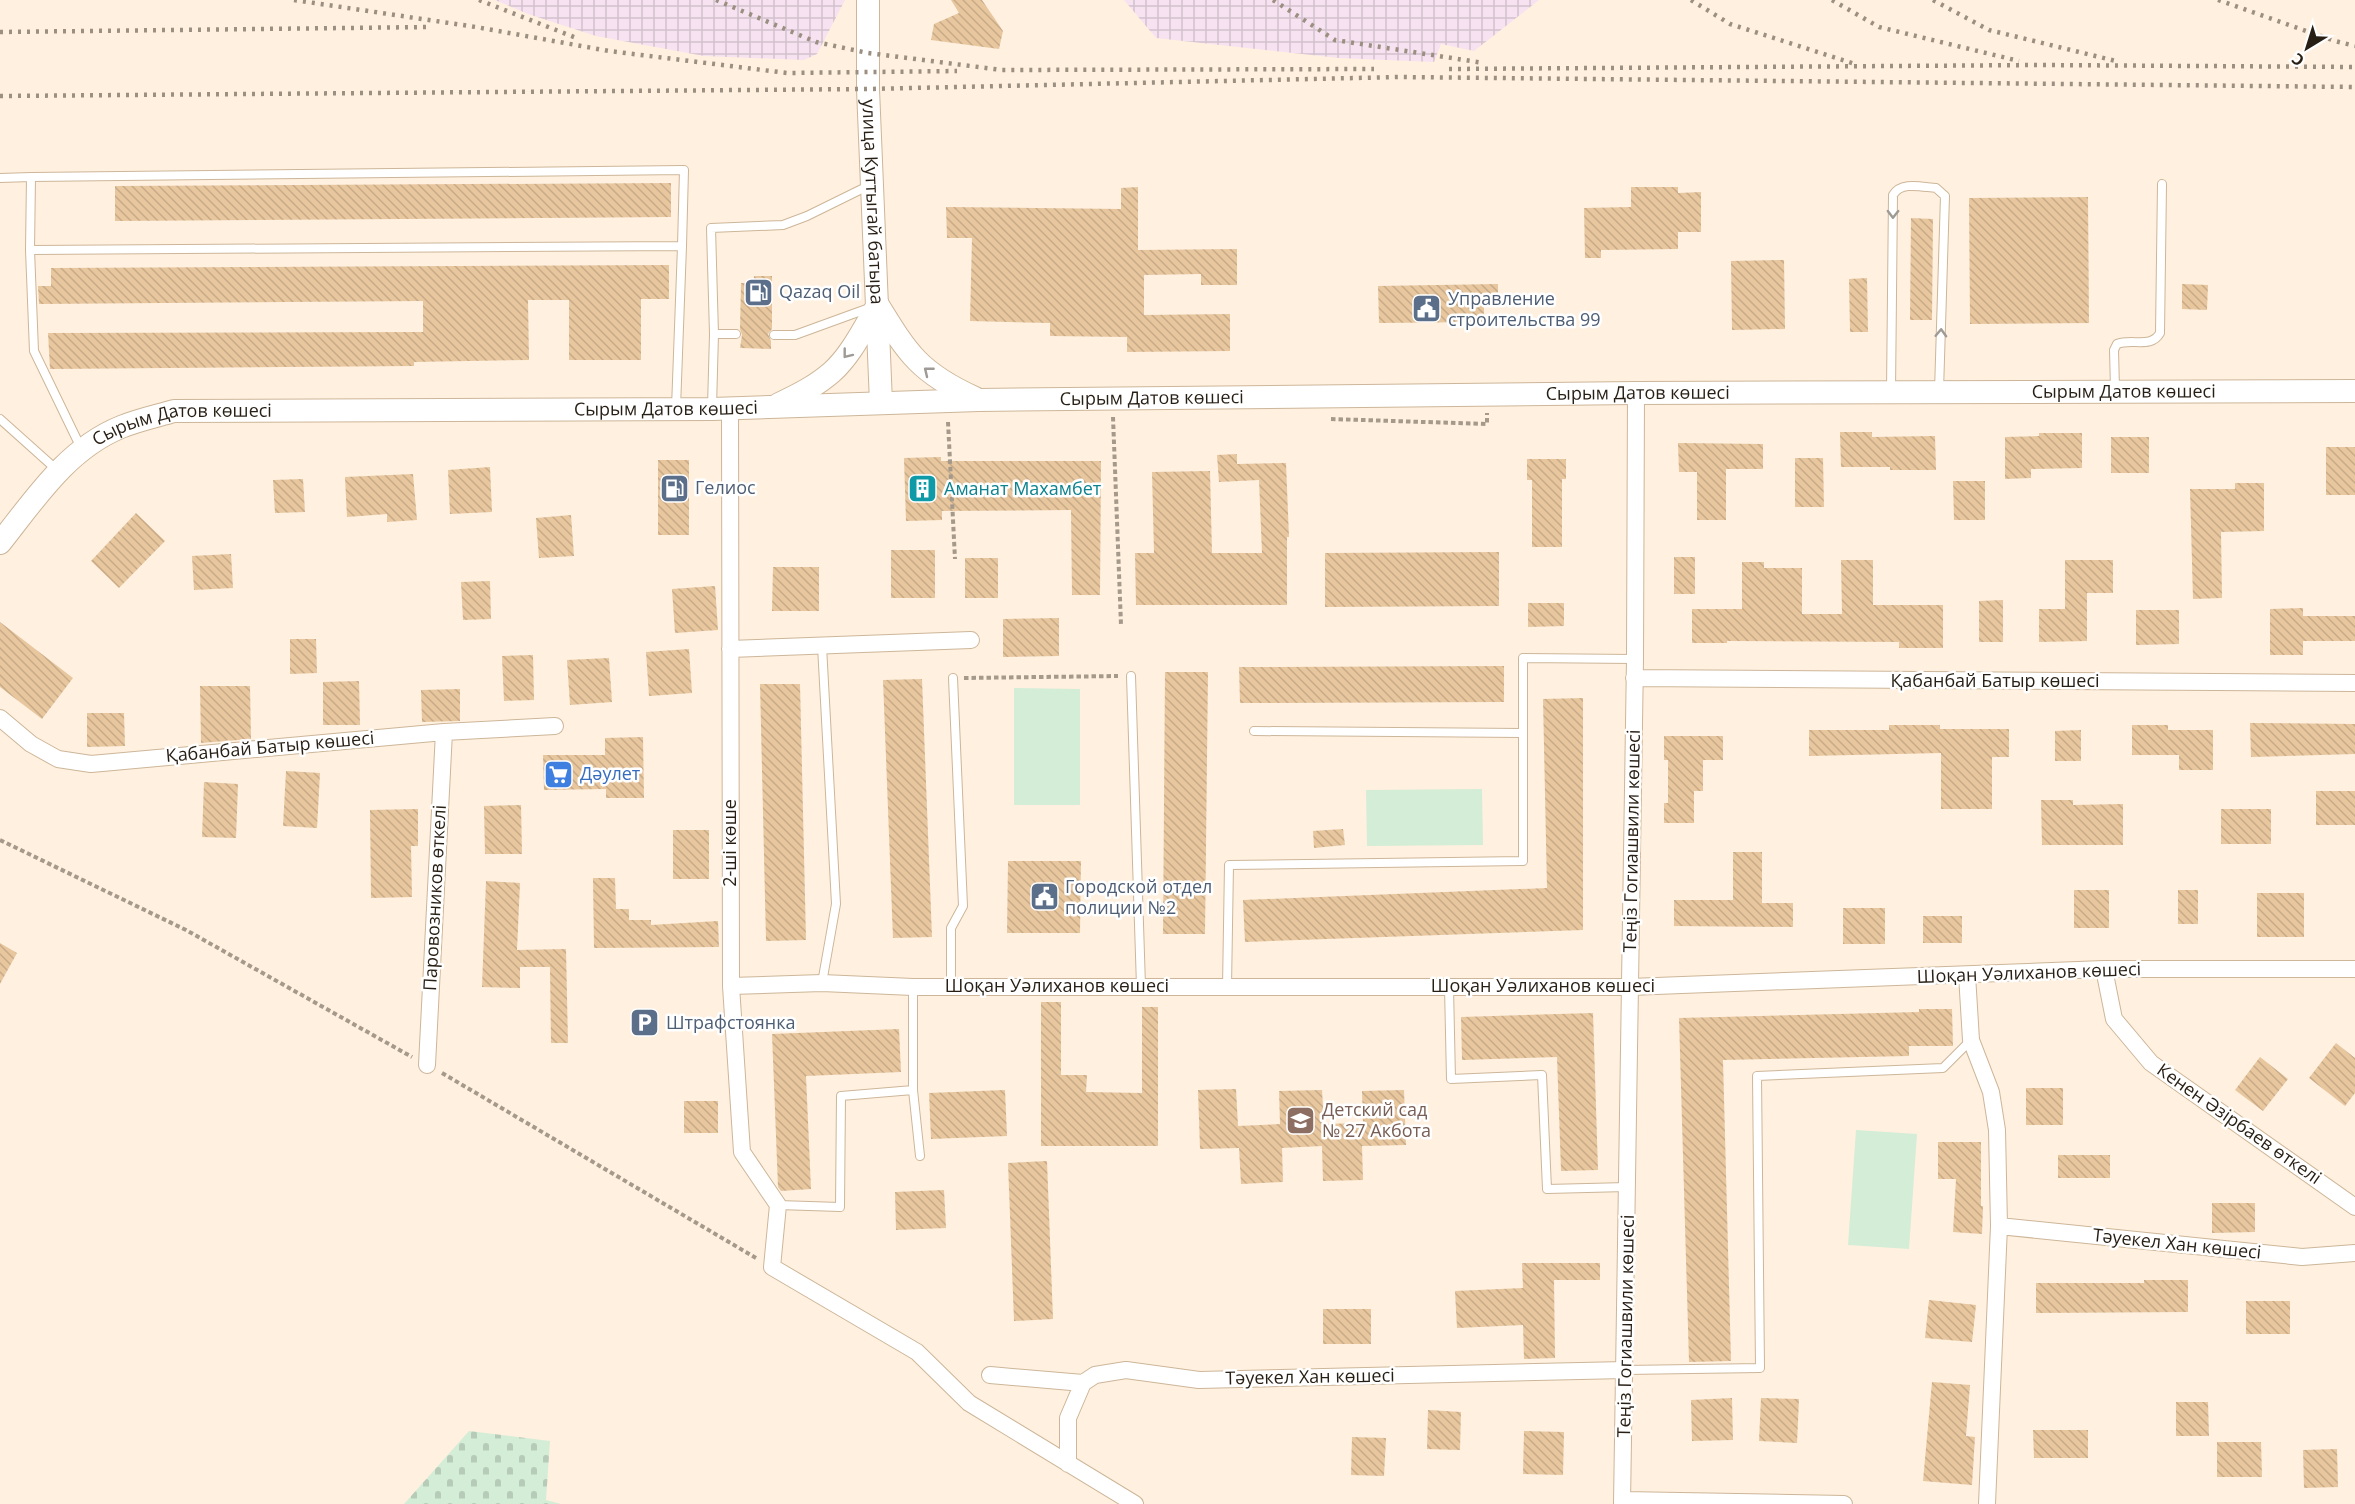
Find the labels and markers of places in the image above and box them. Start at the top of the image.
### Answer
fuel station icon: Qazaq Oil [742,276,774,308]
place label: Qazaq Oil [779,279,860,303]
place label: Управление строительства 99 [1448,286,1601,331]
public building icon: Управление строительства 99 [1411,293,1443,325]
fuel station icon: Гелиос [658,472,690,504]
building icon: Аманат Махамбет [907,473,939,505]
place label: Гелиос [695,475,756,499]
place label: Аманат Махамбет [944,476,1102,500]
supermarket icon: Дәулет [543,758,575,790]
place label: Дәулет [580,761,641,785]
place label: Городской отдел полиции №2 [1065,874,1212,919]
public building icon: Городской отдел полиции №2 [1028,881,1060,913]
parking icon: Штрафстоянка [629,1007,661,1039]
place label: Штрафстоянка [666,1010,796,1034]
place label: Детский сад № 27 Акбота [1322,1097,1431,1142]
school or university icon: Детский сад № 27 Акбота [1285,1104,1317,1136]

